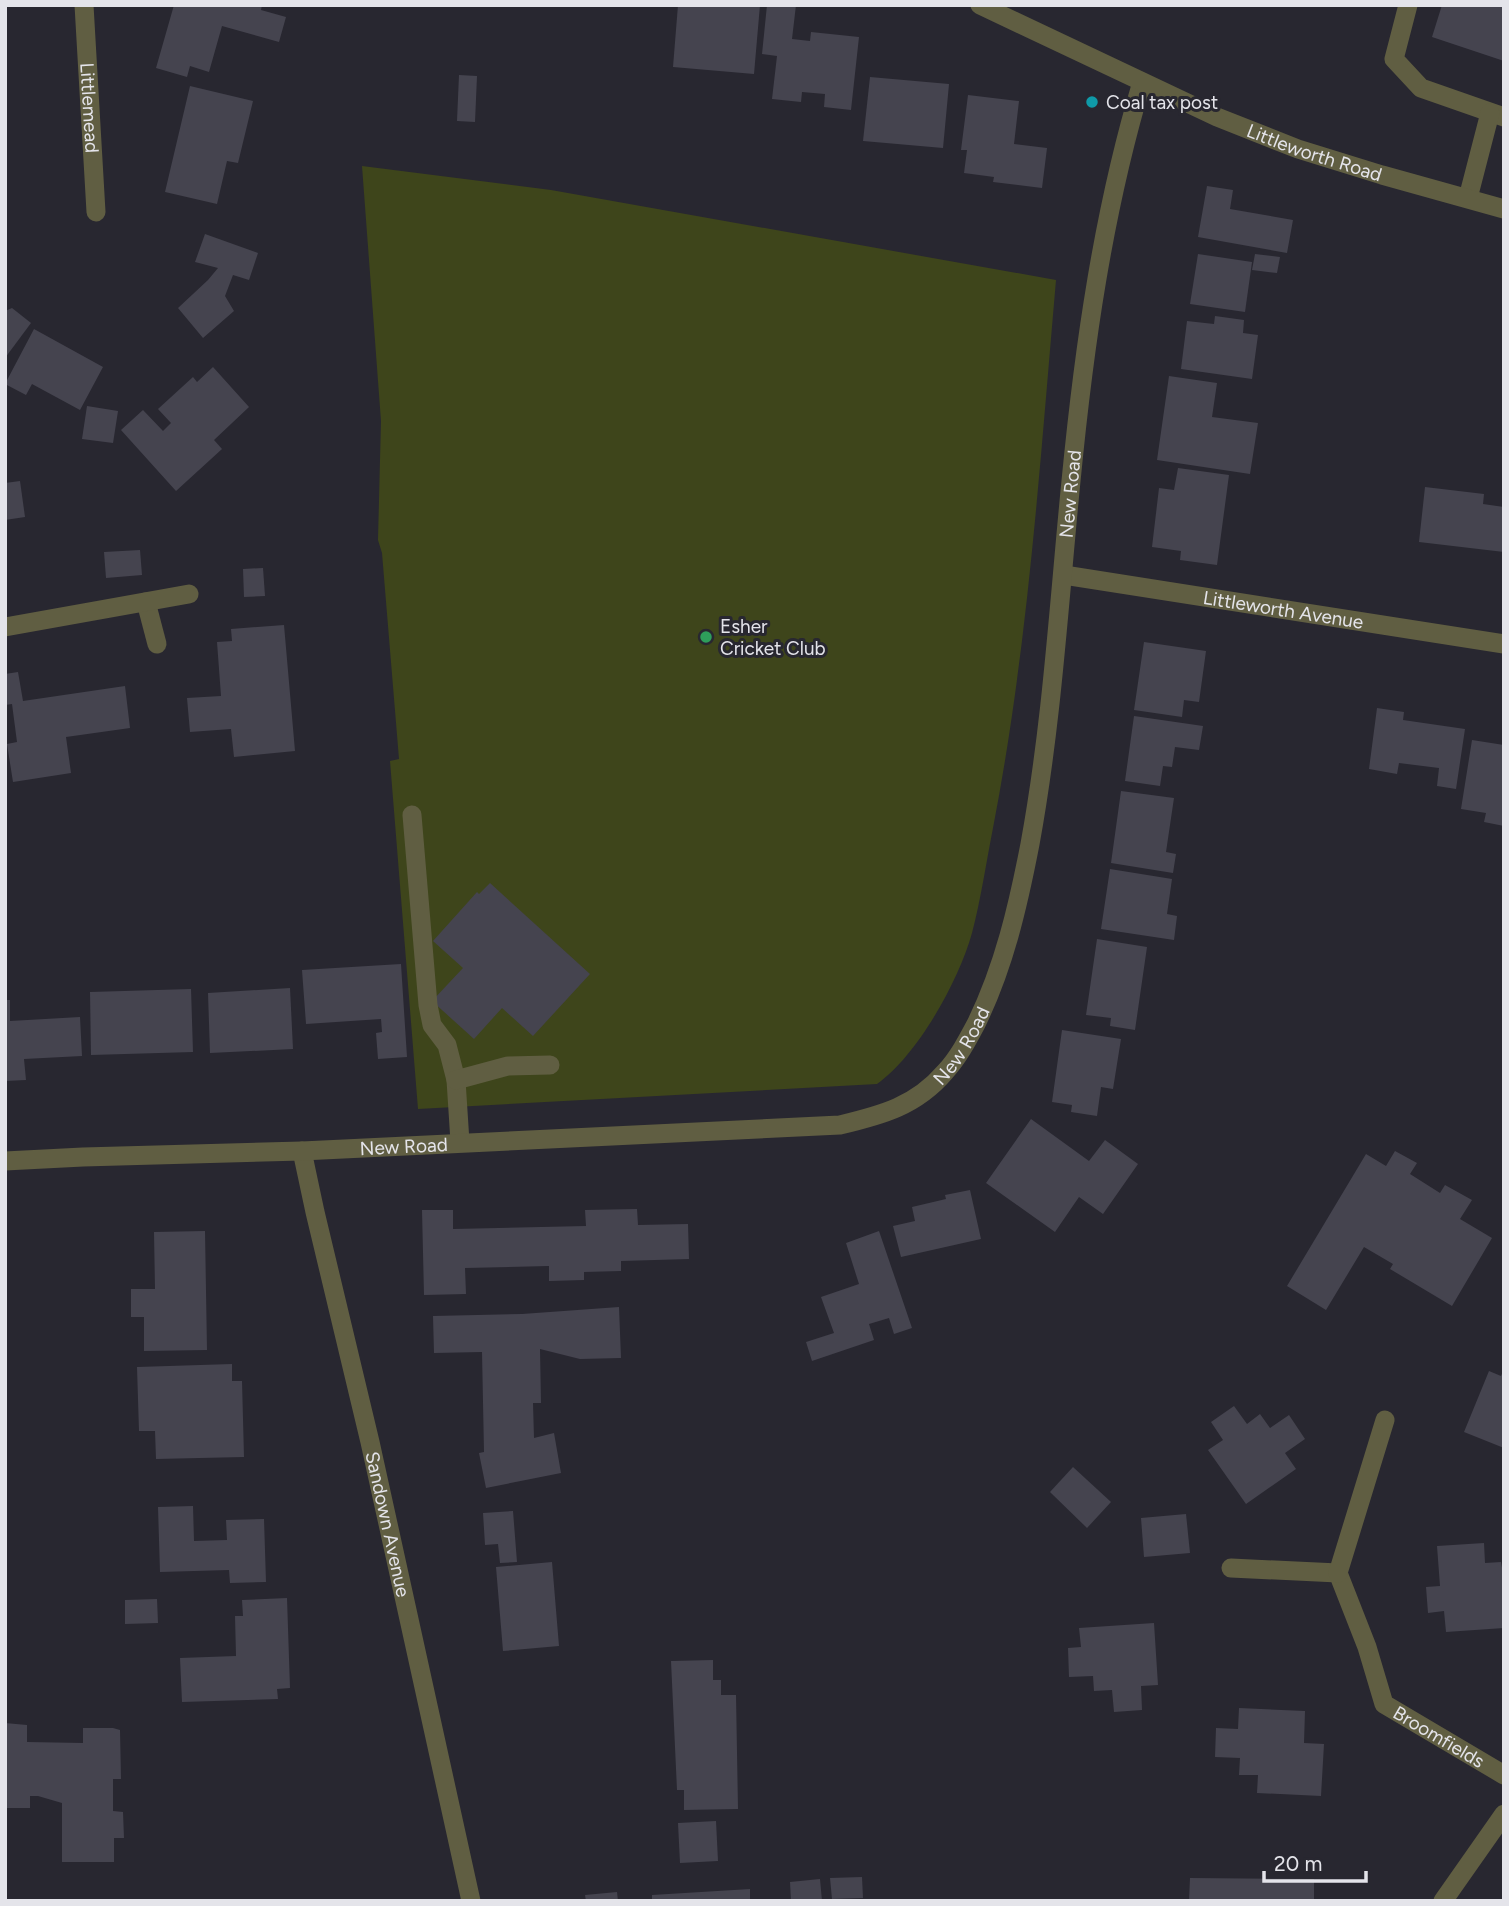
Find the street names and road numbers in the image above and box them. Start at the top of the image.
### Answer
street label: Littlemead [75,62,104,154]
street label: Littleworth Road [1243,119,1385,186]
street label: New Road [1055,449,1086,539]
street label: Littleworth Avenue [1201,586,1365,634]
street label: New Road [928,1003,995,1090]
street label: New Road [359,1133,448,1160]
street label: Sandown Avenue [360,1449,415,1599]
street label: Broomfields [1389,1701,1489,1773]

